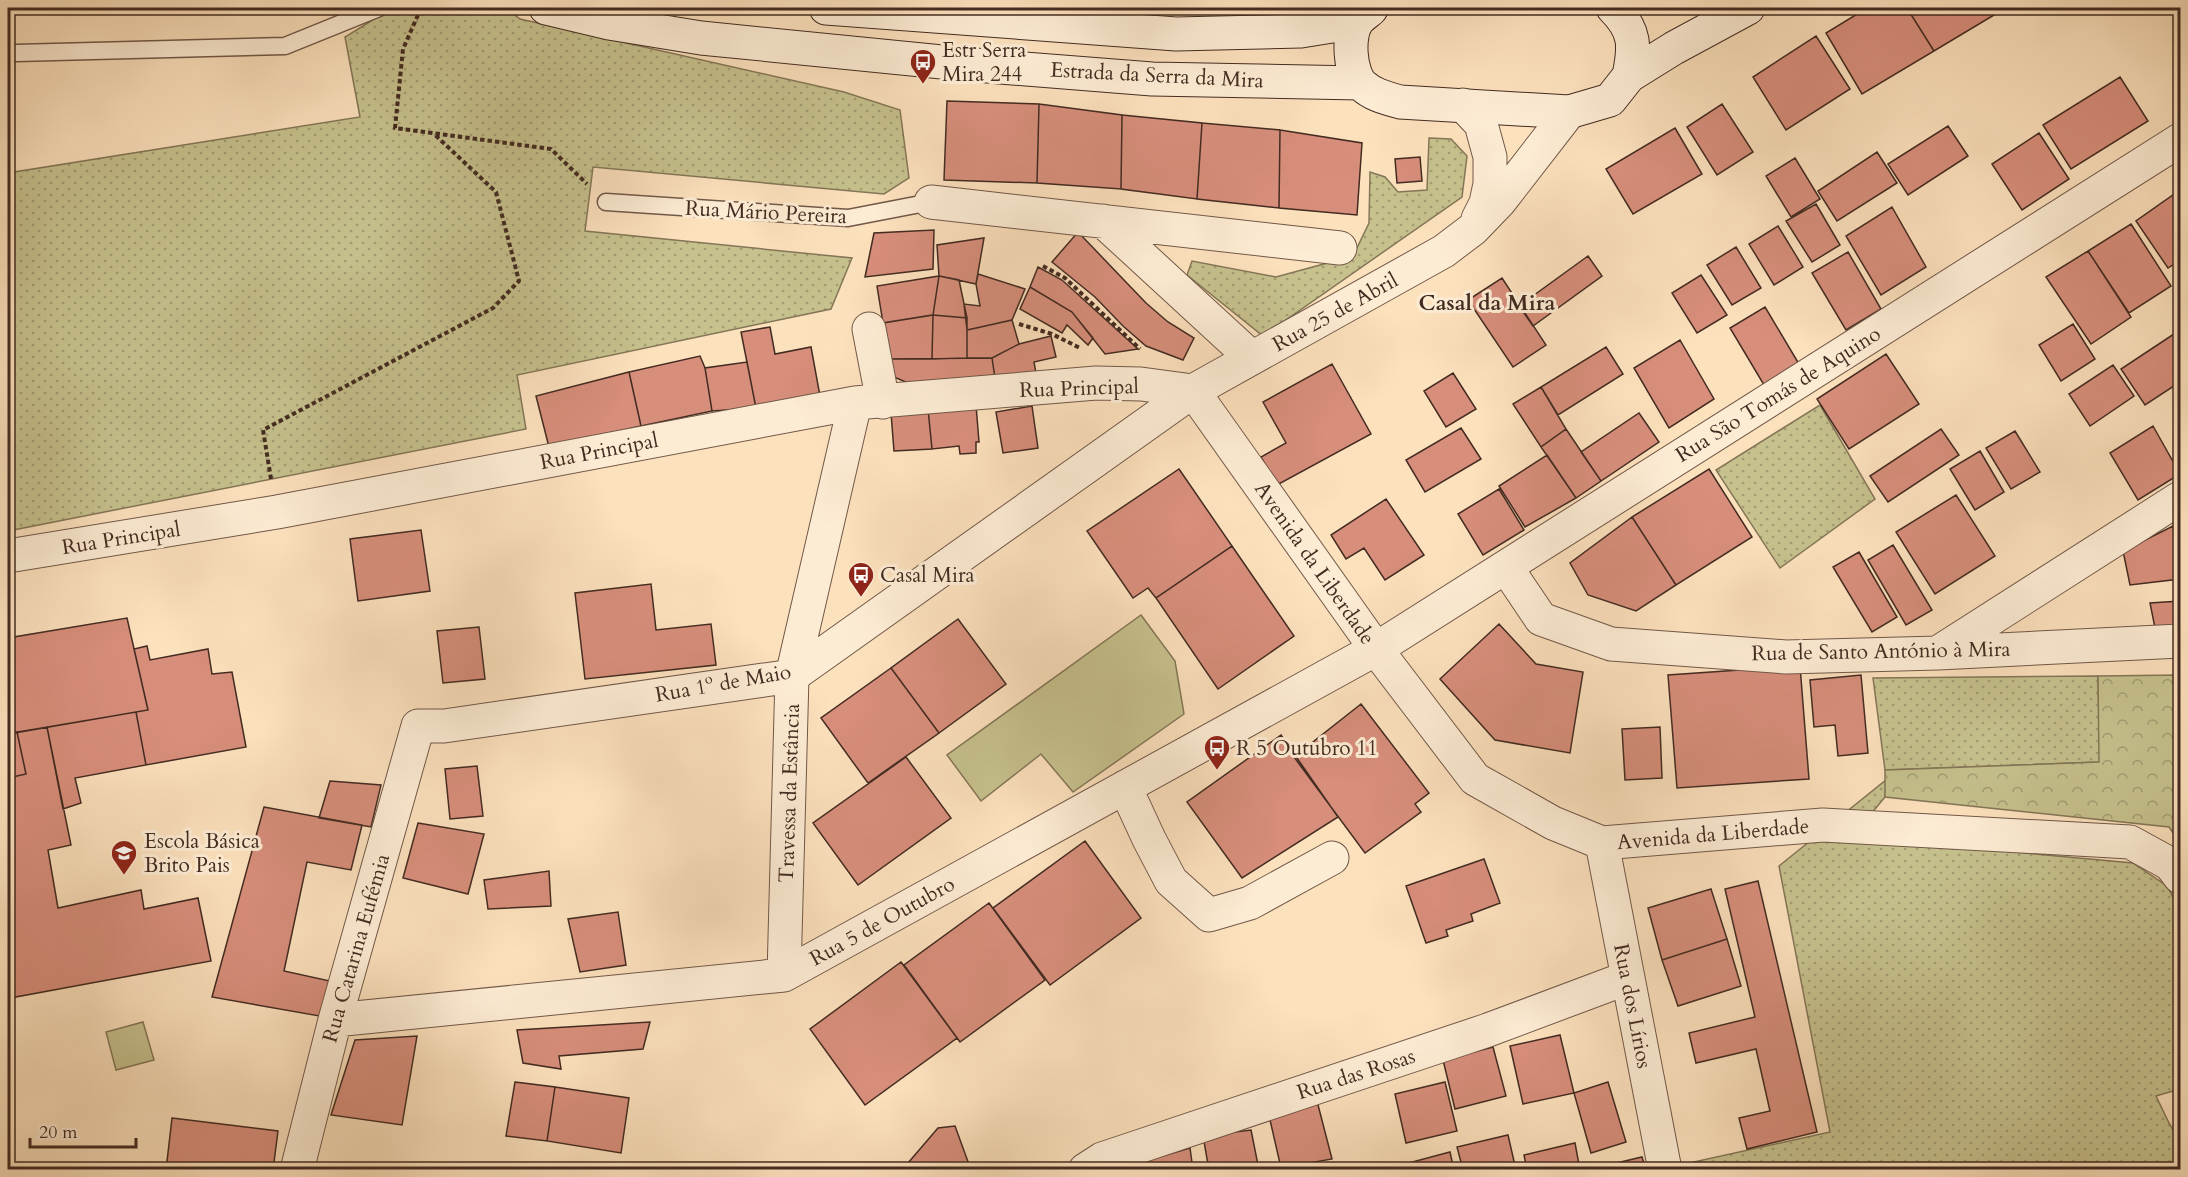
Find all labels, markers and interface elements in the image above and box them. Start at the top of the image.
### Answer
place label: Estr Serra Mira 244 [942,36,1026,89]
bus stop icon: Estr Serra Mira 244 [908,47,938,85]
street label: Estrada da Serra da Mira [1050,55,1264,96]
street label: Rua Mário Pereira [684,194,848,231]
street label: Rua 25 de Abril [1267,266,1403,359]
district label: Casal da Mira [1419,288,1556,318]
street label: Rua São Tomás de Aquino [1670,319,1886,469]
street label: Rua Principal [1019,372,1139,405]
street label: Rua Principal [538,426,661,477]
street label: Avenida da Liberdade [1247,476,1382,651]
street label: Rua Principal [60,515,183,562]
bus stop icon: Casal Mira [846,560,876,598]
place label: Casal Mira [880,561,975,590]
street label: Rua de Santo António à Mira [1751,635,2011,668]
street label: Rua 1º de Maio [653,657,793,710]
street label: Travessa da Estância [772,703,807,883]
bus stop icon: R 5 Outubro 11 [1202,733,1232,771]
place label: R 5 Outubro 11 [1236,734,1378,763]
street label: Avenida da Liberdade [1616,812,1810,857]
place label: Escola Básica Brito Pais [144,827,260,880]
school or university icon: Escola Básica Brito Pais [109,838,139,876]
street label: Rua Catarina Eufémia [316,850,397,1046]
street label: Rua 5 de Outubro [805,870,960,973]
street label: Rua dos Lírios [1606,941,1659,1071]
street label: Rua das Rosas [1293,1042,1419,1107]
scale bar [30,1111,136,1149]
text: 20 m [39,1120,78,1145]

